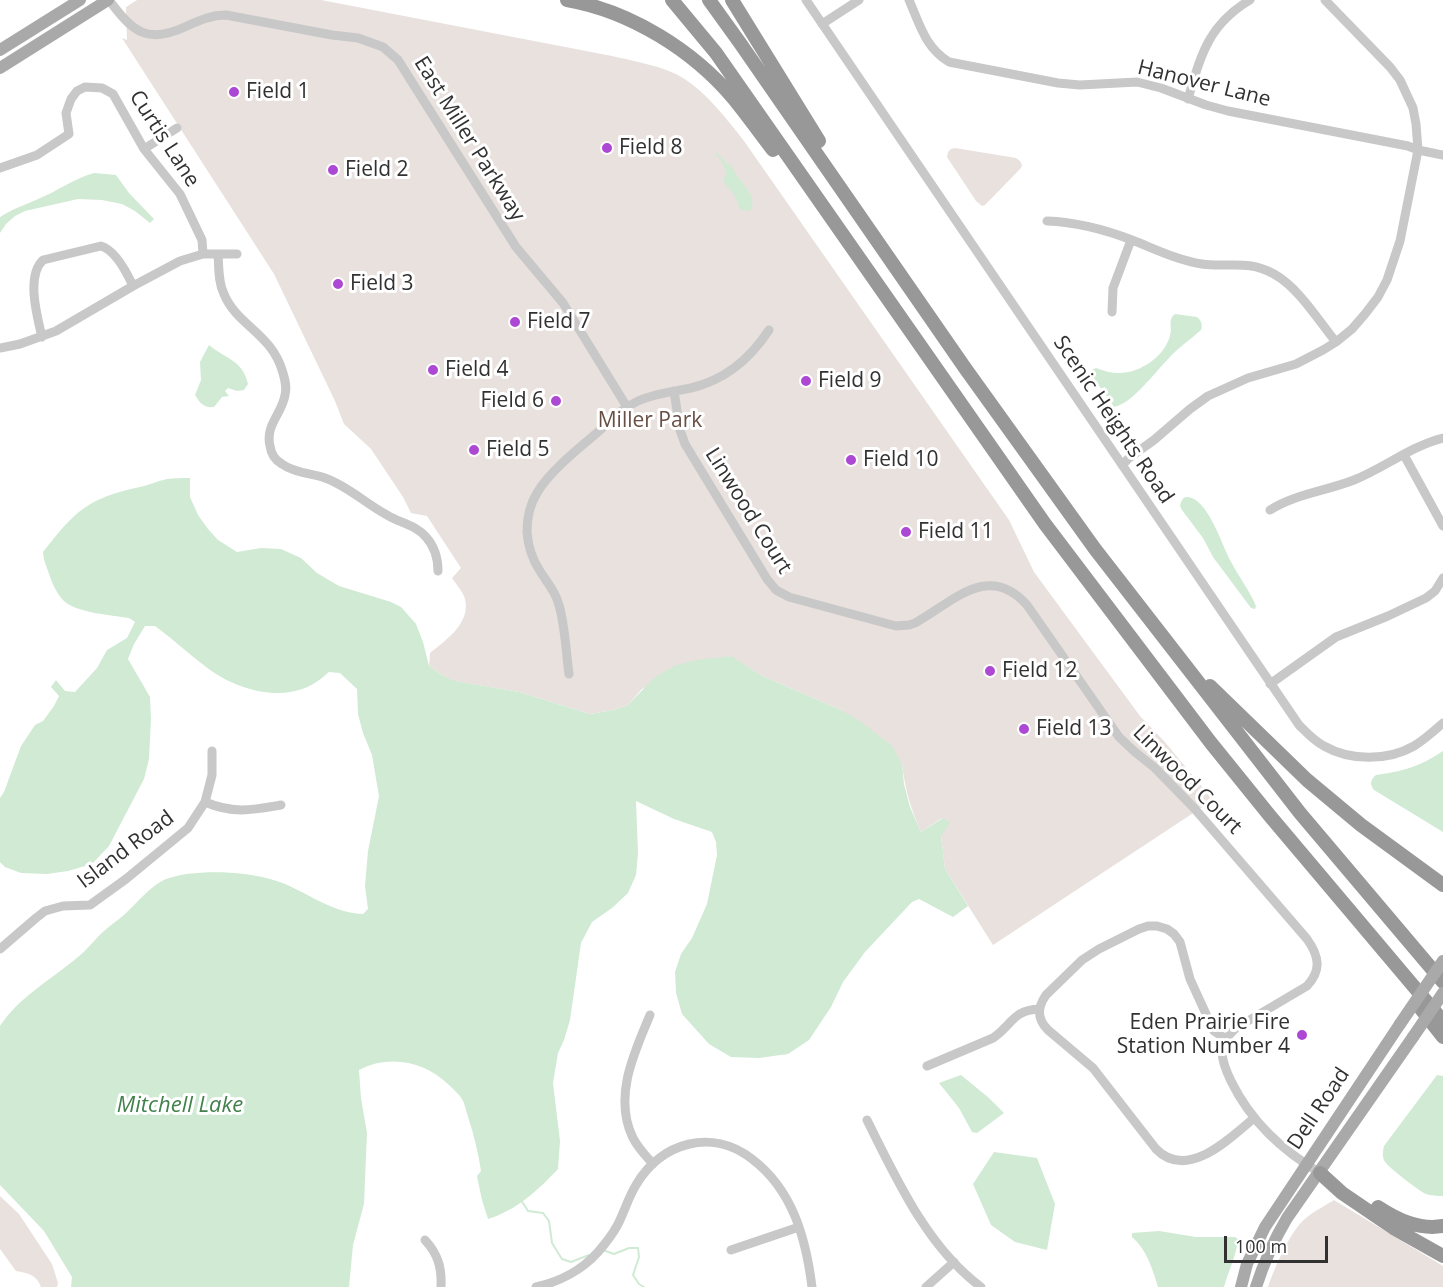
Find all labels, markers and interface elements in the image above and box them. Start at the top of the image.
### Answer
street label: East Miller Parkway [408,52,530,226]
street label: Hanover Lane [1135,55,1273,113]
place label: Field 1 [246,79,310,105]
marker: Field 1 [227,85,241,99]
street label: Curtis Lane [123,86,205,192]
place label: Field 8 [619,135,683,161]
marker: Field 8 [600,141,614,155]
place label: Field 2 [345,157,409,183]
marker: Field 2 [326,163,340,177]
place label: Field 3 [350,271,414,297]
marker: Field 3 [331,277,345,291]
place label: Field 7 [527,309,591,335]
marker: Field 7 [508,315,522,329]
street label: Scenic Heights Road [1047,331,1179,509]
place label: Field 4 [445,357,509,383]
marker: Field 4 [426,363,440,377]
place label: Field 9 [818,368,882,394]
marker: Field 9 [799,374,813,388]
place label: Field 6 [480,388,544,414]
marker: Field 6 [549,394,563,408]
park label: Miller Park [598,408,702,434]
place label: Field 5 [486,437,550,463]
marker: Field 5 [467,443,481,457]
street label: Linwood Court [699,443,797,579]
place label: Field 10 [863,447,939,473]
marker: Field 10 [844,453,858,467]
place label: Field 11 [918,519,994,545]
marker: Field 11 [899,525,913,539]
place label: Field 12 [1002,658,1078,684]
marker: Field 12 [983,664,997,678]
place label: Field 13 [1036,716,1112,742]
street label: Linwood Court [1127,720,1247,840]
marker: Field 13 [1017,722,1031,736]
street label: Island Road [73,806,179,894]
place label: Eden Prairie Fire Station Number 4 [1117,1010,1290,1060]
marker: Eden Prairie Fire Station Number 4 [1295,1028,1309,1042]
street label: Dell Road [1282,1063,1356,1155]
water label: Mitchell Lake [117,1093,243,1119]
scale bar [1227,1224,1330,1262]
text: 100 m [1235,1234,1287,1258]

